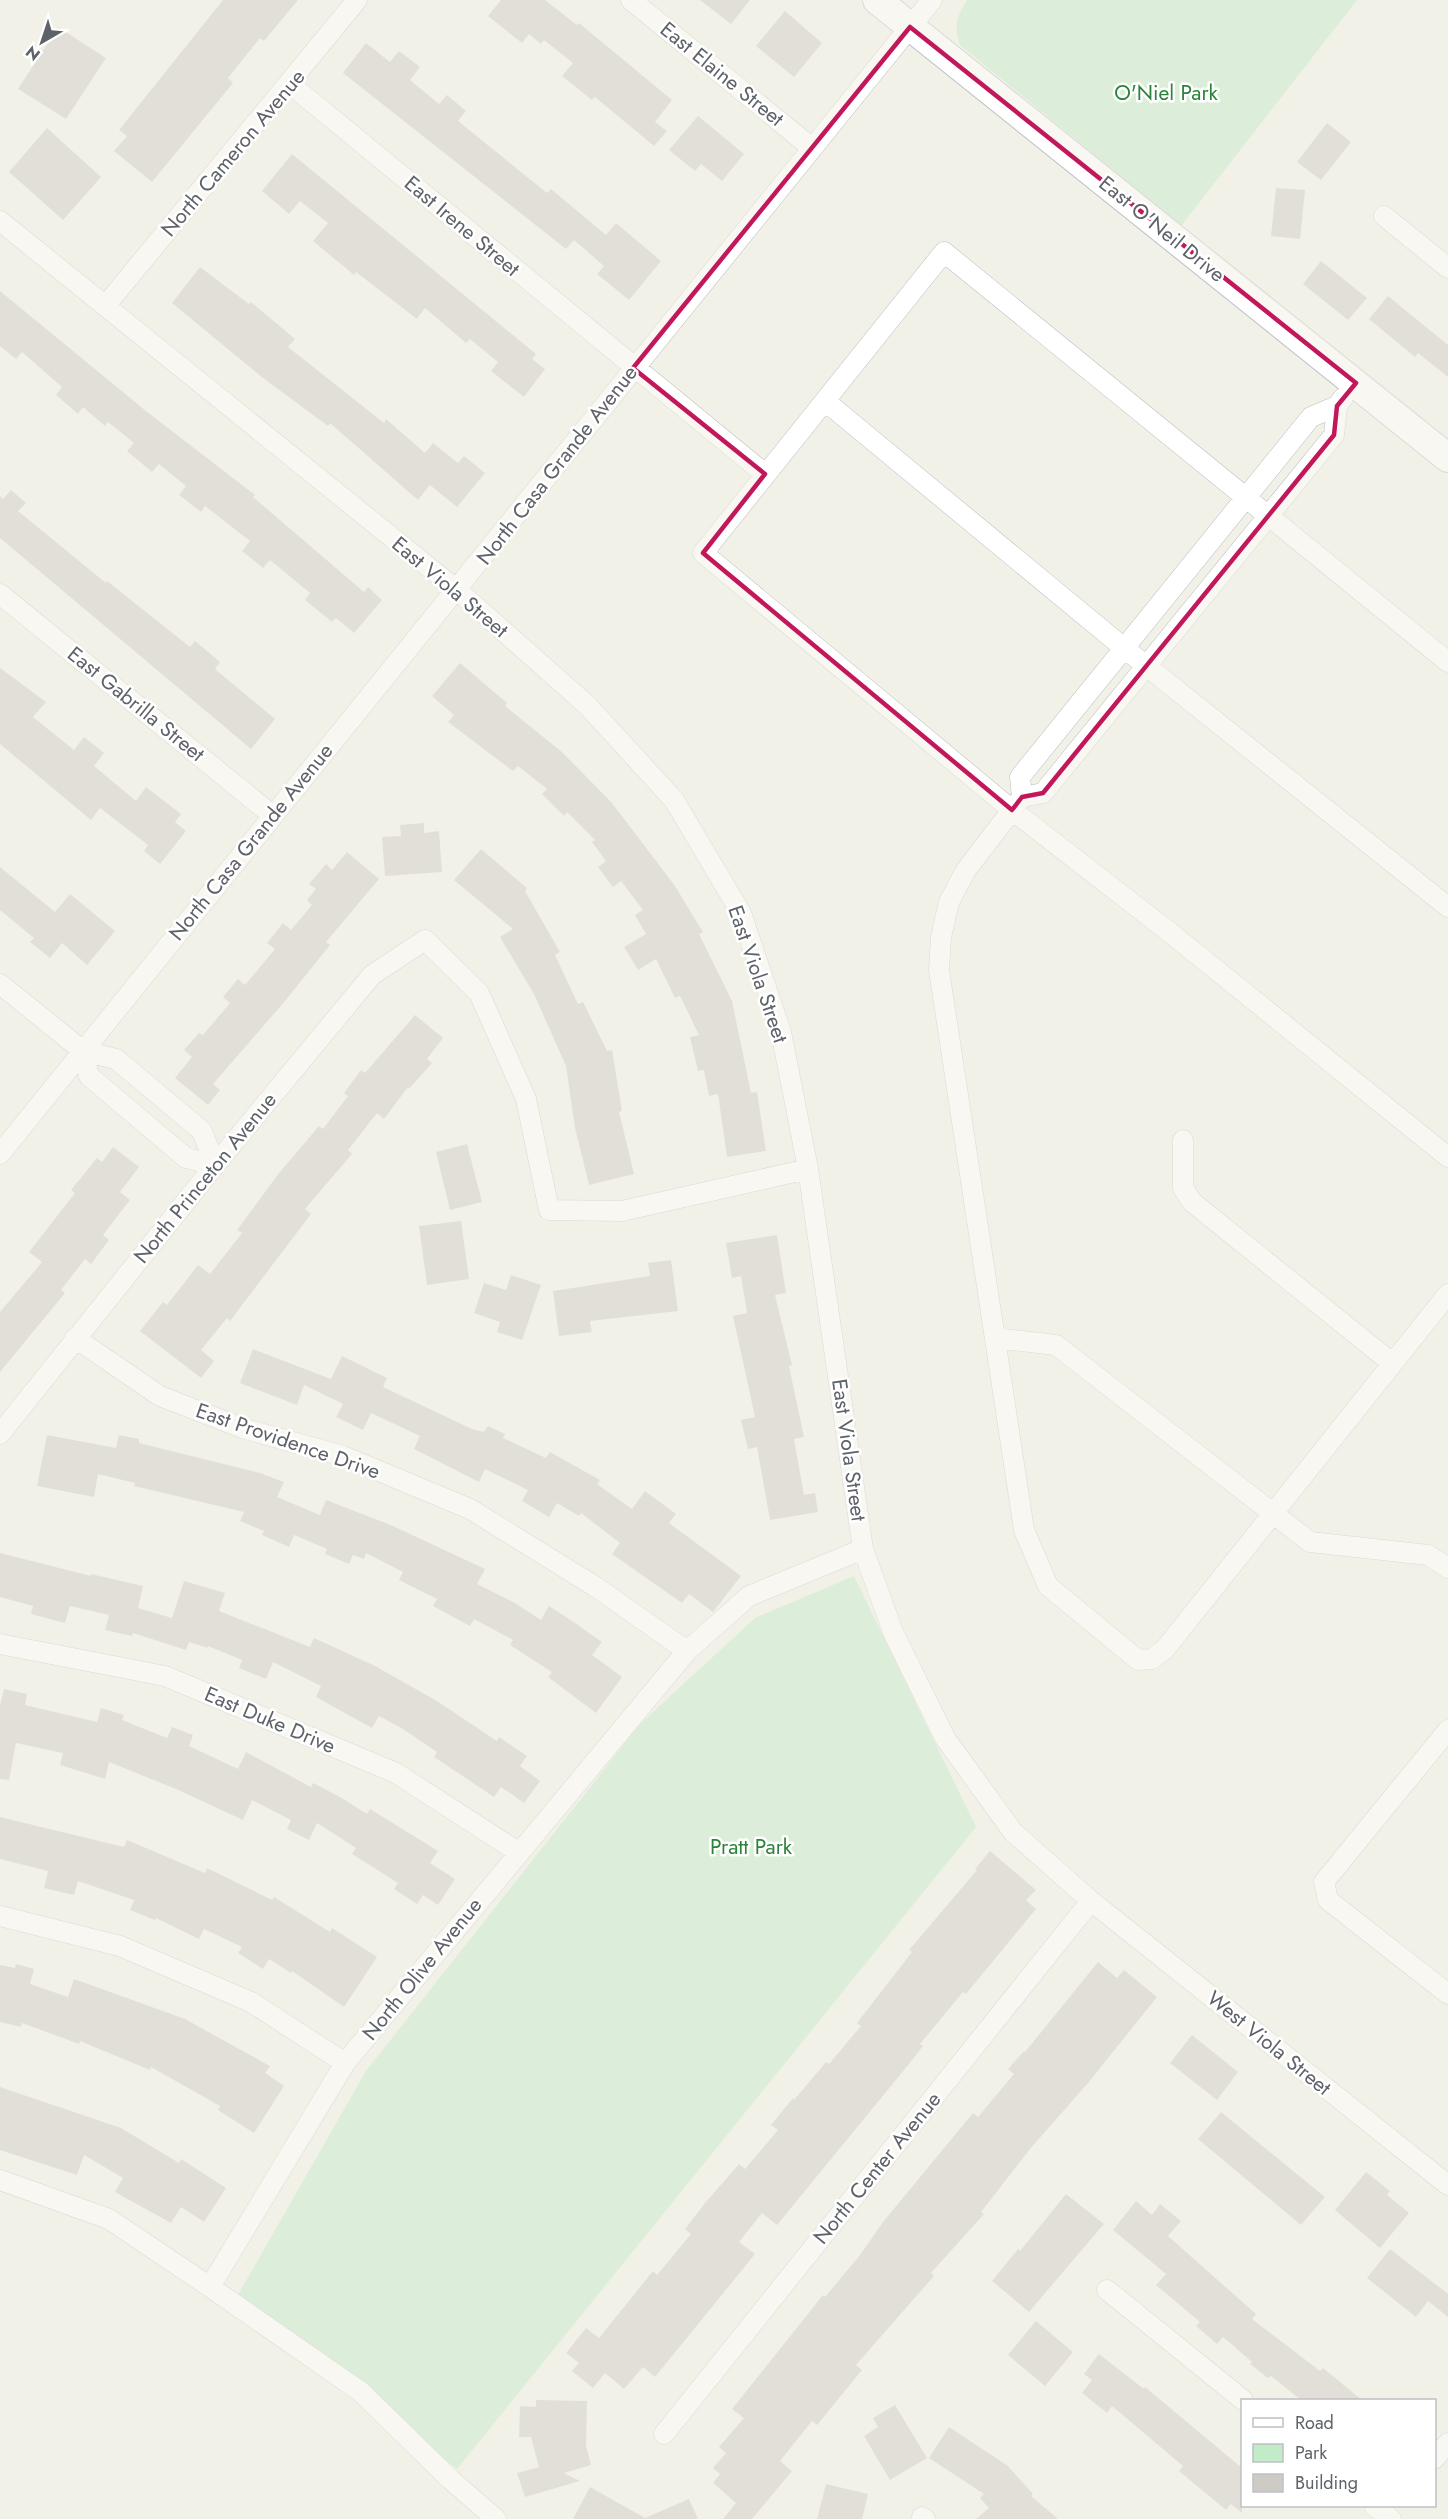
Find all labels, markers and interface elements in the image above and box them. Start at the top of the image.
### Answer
north arrow [12,12,72,72]
street label: East Elaine Street [654,15,790,133]
text: N [21,40,45,66]
street label: North Cameron Avenue [154,63,312,243]
park label: O'Niel Park [1114,78,1219,108]
street label: East Irene Street [398,169,526,283]
street label: East O'Neil Drive [1093,169,1232,289]
street label: North Casa Grande Avenue [470,359,645,571]
street label: East Viola Street [385,529,515,645]
street label: East Gabrilla Street [61,639,211,769]
street label: North Casa Grande Avenue [162,737,340,947]
street label: East Viola Street [720,901,796,1047]
street label: North Princeton Avenue [127,1086,284,1270]
street label: East Viola Street [824,1377,874,1523]
street label: East Providence Drive [192,1395,384,1487]
street label: East Duke Drive [200,1679,340,1761]
park label: Pratt Park [710,1832,793,1862]
street label: North Olive Avenue [355,1891,489,2047]
street label: West Viola Street [1201,1984,1337,2102]
street label: North Center Avenue [806,2085,948,2251]
legend [1241,2399,1436,2507]
text: Road [1295,2410,1334,2436]
text: Park [1295,2440,1327,2466]
text: Building [1295,2470,1358,2496]

